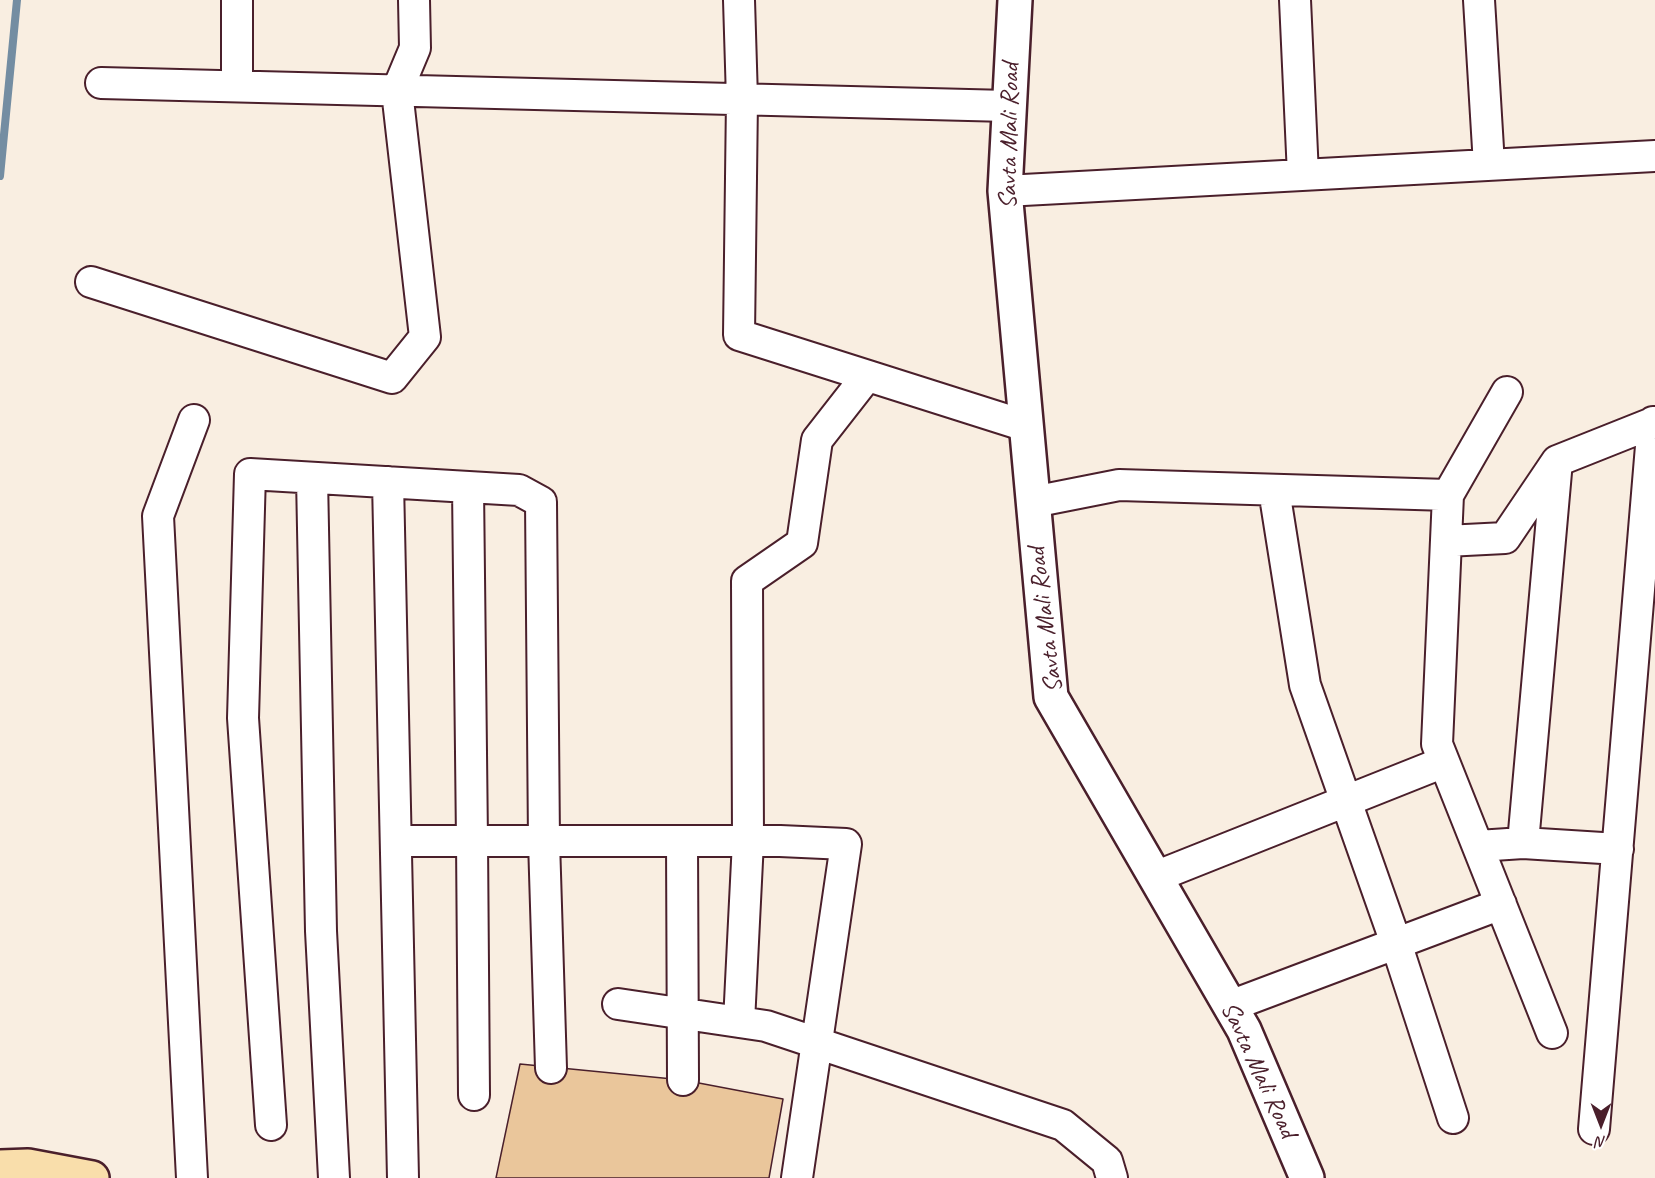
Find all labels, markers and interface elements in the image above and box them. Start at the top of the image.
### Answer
street label: Savta Mali Road [993,63,1027,209]
street label: Savta Mali Road [1022,545,1070,695]
street label: Savta Mali Road [1213,997,1303,1143]
north arrow [1571,1094,1631,1154]
text: N [1596,1132,1606,1152]

